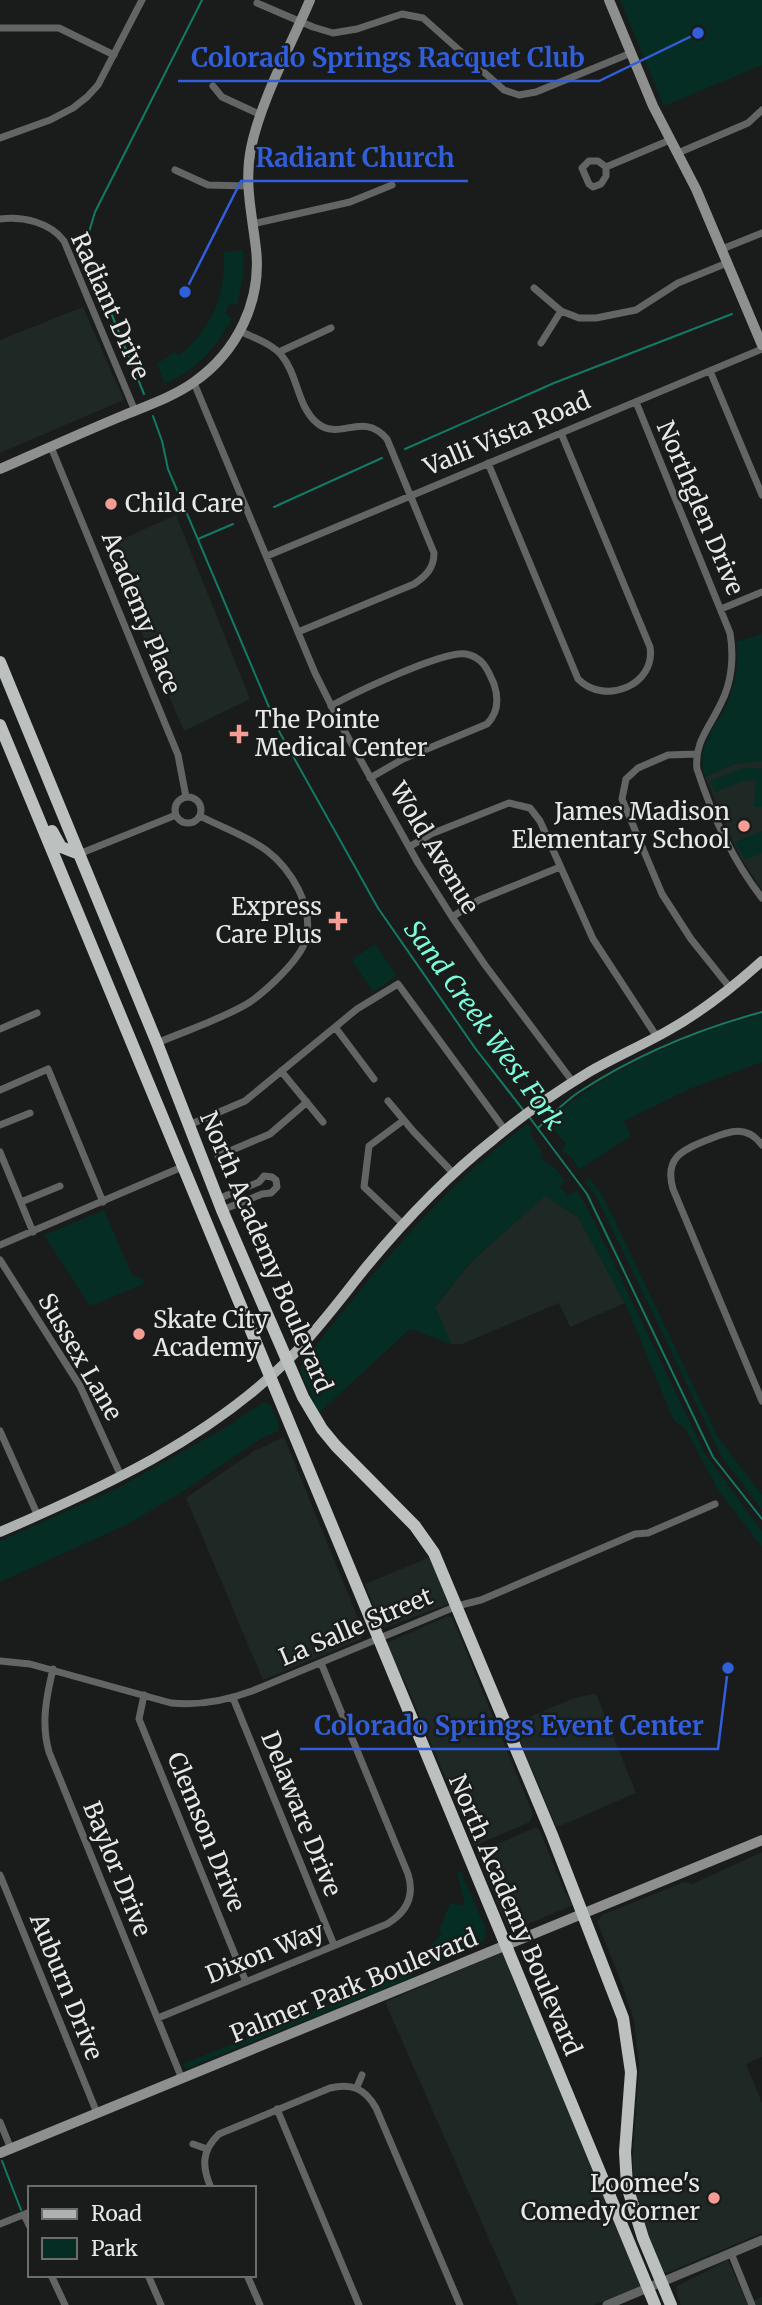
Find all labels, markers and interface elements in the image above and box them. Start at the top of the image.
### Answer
callout: Colorado Springs Racquet Club [178,34,599,81]
text: Colorado Springs Racquet Club [191,41,585,74]
callout: Radiant Church [241,134,468,181]
text: Radiant Church [255,141,455,174]
street label: Radiant Drive [64,227,157,384]
street label: Valli Vista Road [418,385,595,483]
street label: Northglen Drive [650,416,751,600]
place label: Child Care [125,488,243,519]
marker: Child Care [103,496,119,512]
street label: Academy Place [95,526,188,698]
place label: The Pointe Medical Center [255,704,428,763]
marker: The Pointe Medical Center [229,724,249,744]
street label: Wold Avenue [382,775,486,919]
place label: James Madison Elementary School [511,796,730,855]
marker: James Madison Elementary School [736,818,752,834]
place label: Express Care Plus [216,891,322,950]
marker: Express Care Plus [328,911,348,931]
water label: Sand Creek West Fork [397,914,571,1136]
street label: North Academy Boulevard [193,1107,340,1397]
street label: Sussex Lane [32,1288,129,1426]
place label: Skate City Academy [152,1304,268,1363]
marker: Skate City Academy [131,1326,147,1342]
street label: La Salle Street [274,1580,438,1673]
callout: Colorado Springs Event Center [300,1702,718,1749]
text: Colorado Springs Event Center [314,1709,704,1742]
street label: Delaware Drive [254,1727,349,1901]
street label: Clemson Drive [160,1748,253,1916]
street label: North Academy Boulevard [442,1770,589,2060]
street label: Baylor Drive [76,1797,159,1941]
street label: Auburn Drive [23,1908,110,2065]
street label: Dixon Way [201,1915,328,1990]
street label: Palmer Park Boulevard [226,1922,482,2049]
place label: Loomee's Comedy Corner [521,2168,700,2227]
legend [28,2186,256,2277]
marker: Loomee's Comedy Corner [706,2190,722,2206]
text: Road [91,2200,142,2227]
text: Park [91,2235,138,2262]

